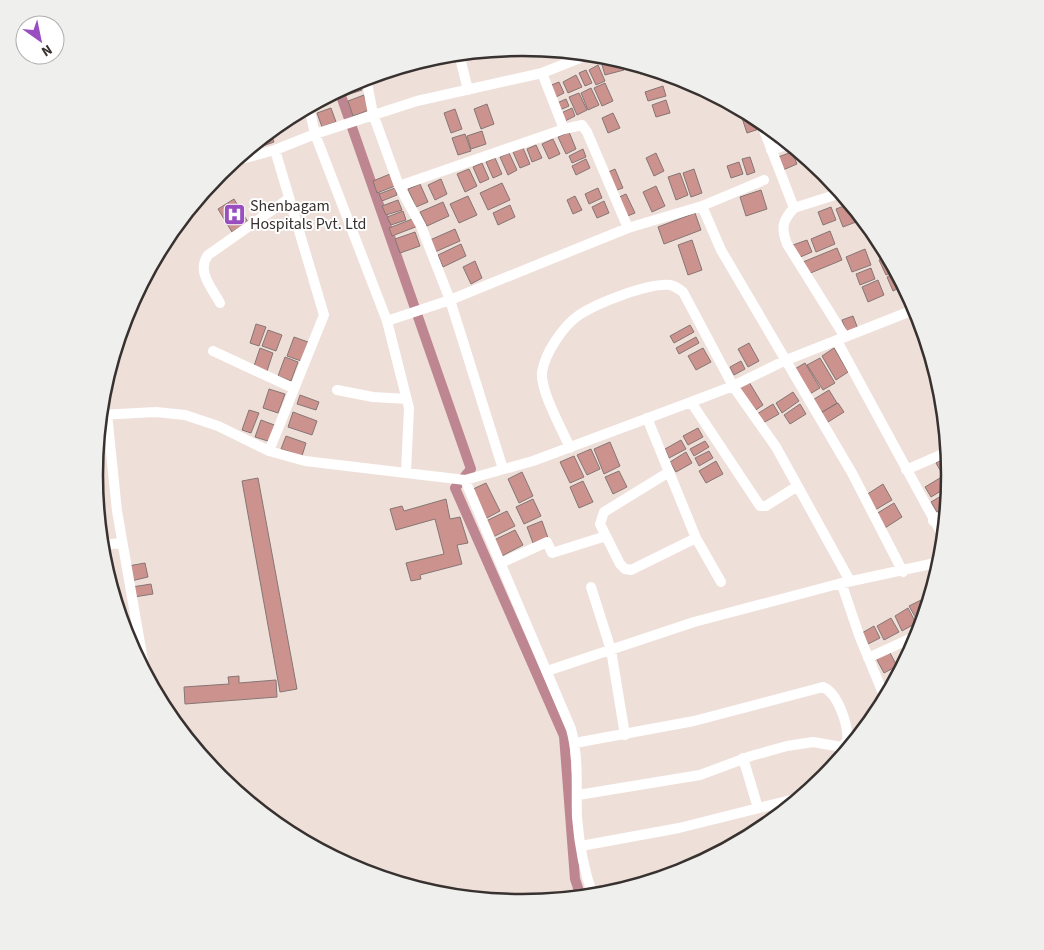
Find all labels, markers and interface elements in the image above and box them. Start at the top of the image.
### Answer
north arrow [15,15,65,65]
text: N [37,39,56,61]
place label: Shenbagam Hospitals Pvt. Ltd [250,195,366,235]
hospital icon: Shenbagam Hospitals Pvt. Ltd [222,203,246,227]

